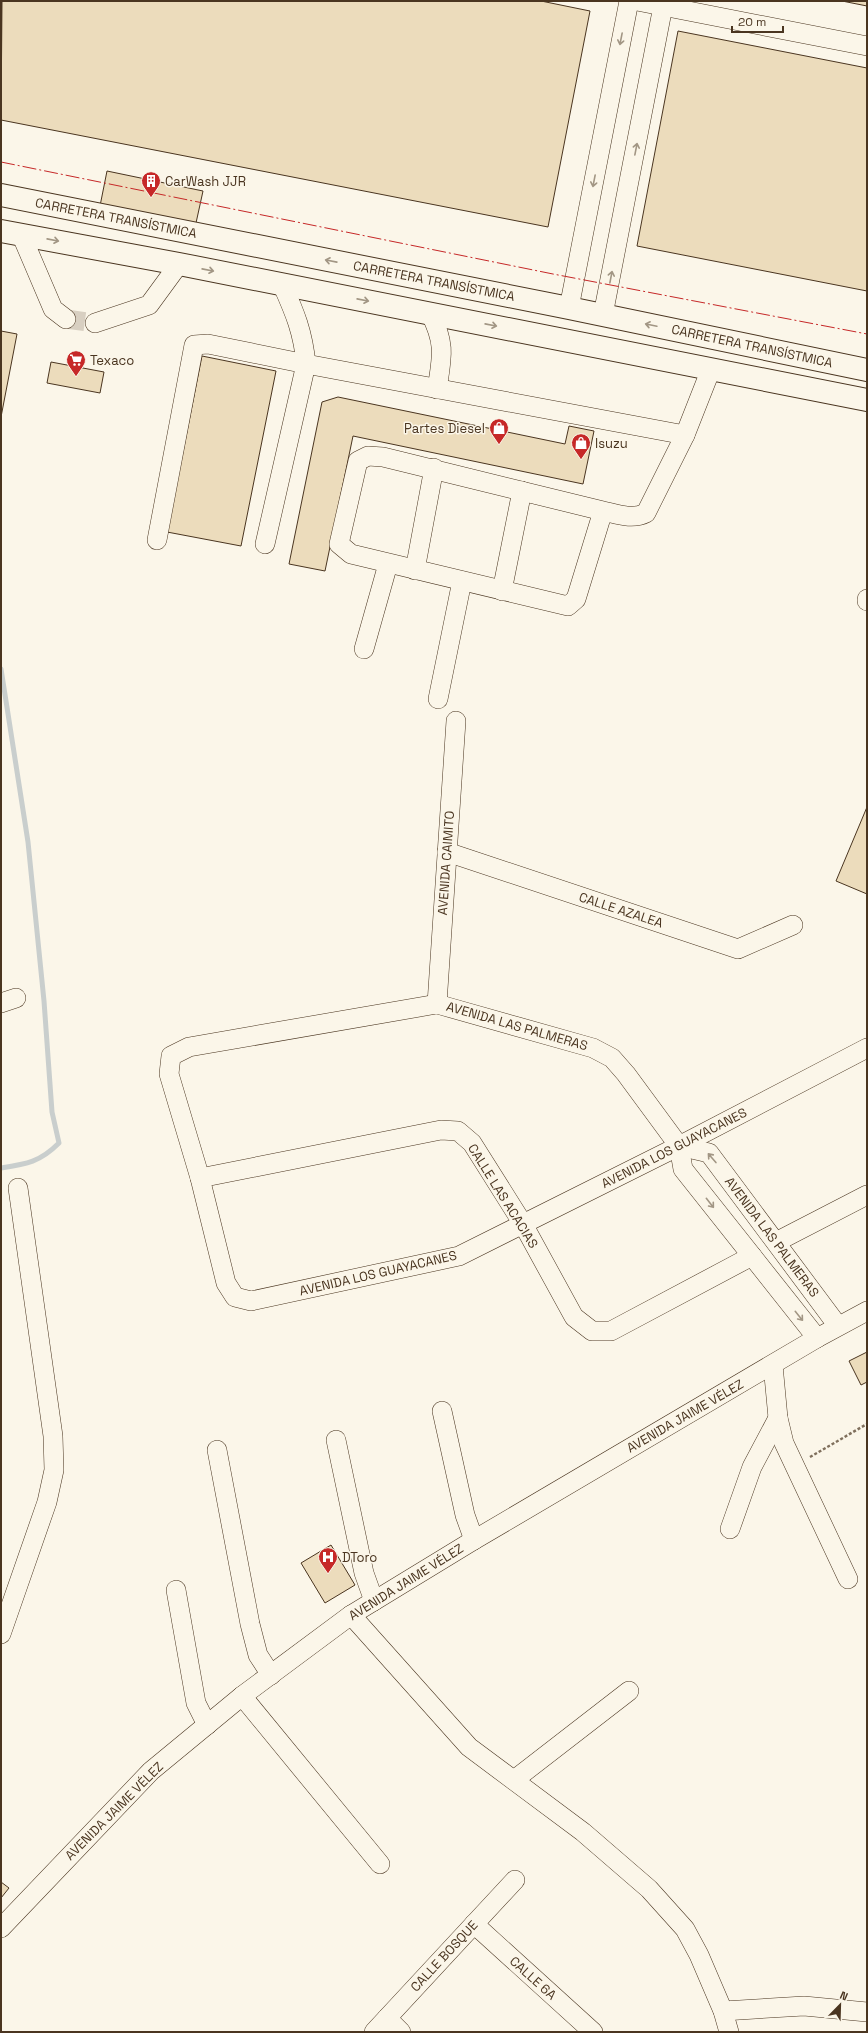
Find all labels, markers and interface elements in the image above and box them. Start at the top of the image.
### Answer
scale bar [732,8,783,34]
text: 20 m [738,14,766,30]
one-way arrow [617,32,625,45]
one-way arrow [632,143,640,156]
building icon: CarWash JJR [140,170,162,198]
place label: CarWash JJR [165,173,246,190]
one-way arrow [589,174,597,187]
street label: CARRETERA TRANSÍSTMICA [34,194,198,242]
one-way arrow [46,237,59,245]
one-way arrow [325,256,338,264]
street label: CARRETERA TRANSÍSTMICA [352,257,516,305]
one-way arrow [202,266,215,274]
one-way arrow [607,271,615,284]
one-way arrow [357,297,370,305]
one-way arrow [645,321,658,329]
street label: CARRETERA TRANSÍSTMICA [670,321,834,371]
one-way arrow [484,322,497,330]
supermarket icon: Texaco [65,349,87,377]
place label: Texaco [90,352,134,369]
shop icon: Partes Diesel [488,417,510,445]
place label: Partes Diesel [404,420,485,437]
shop icon: Isuzu [570,432,592,460]
place label: Isuzu [595,435,628,452]
street label: AVENIDA CAIMITO [434,810,458,916]
street label: CALLE AZALEA [577,888,665,932]
street label: AVENIDA LAS PALMERAS [444,998,590,1054]
street label: AVENIDA LOS GUAYACANES [598,1104,750,1192]
street label: CALLE LAS ACACIAS [464,1141,542,1251]
one-way arrow [707,1153,716,1163]
street label: AVENIDA LAS PALMERAS [721,1173,823,1301]
one-way arrow [706,1198,714,1209]
street label: AVENIDA LOS GUAYACANES [298,1247,458,1299]
one-way arrow [795,1310,803,1321]
street label: AVENIDA JAIME VÉLEZ [623,1376,747,1456]
street label: AVENIDA JAIME VÉLEZ [345,1540,467,1624]
hospital icon: DToro [317,1546,339,1574]
place label: DToro [342,1549,377,1566]
street label: AVENIDA JAIME VÉLEZ [61,1758,167,1864]
street label: CALLE BOSQUE [407,1917,481,1995]
street label: CALLE 6A [506,1952,560,2004]
north arrow [820,1985,860,2025]
text: N [838,1988,850,2004]

